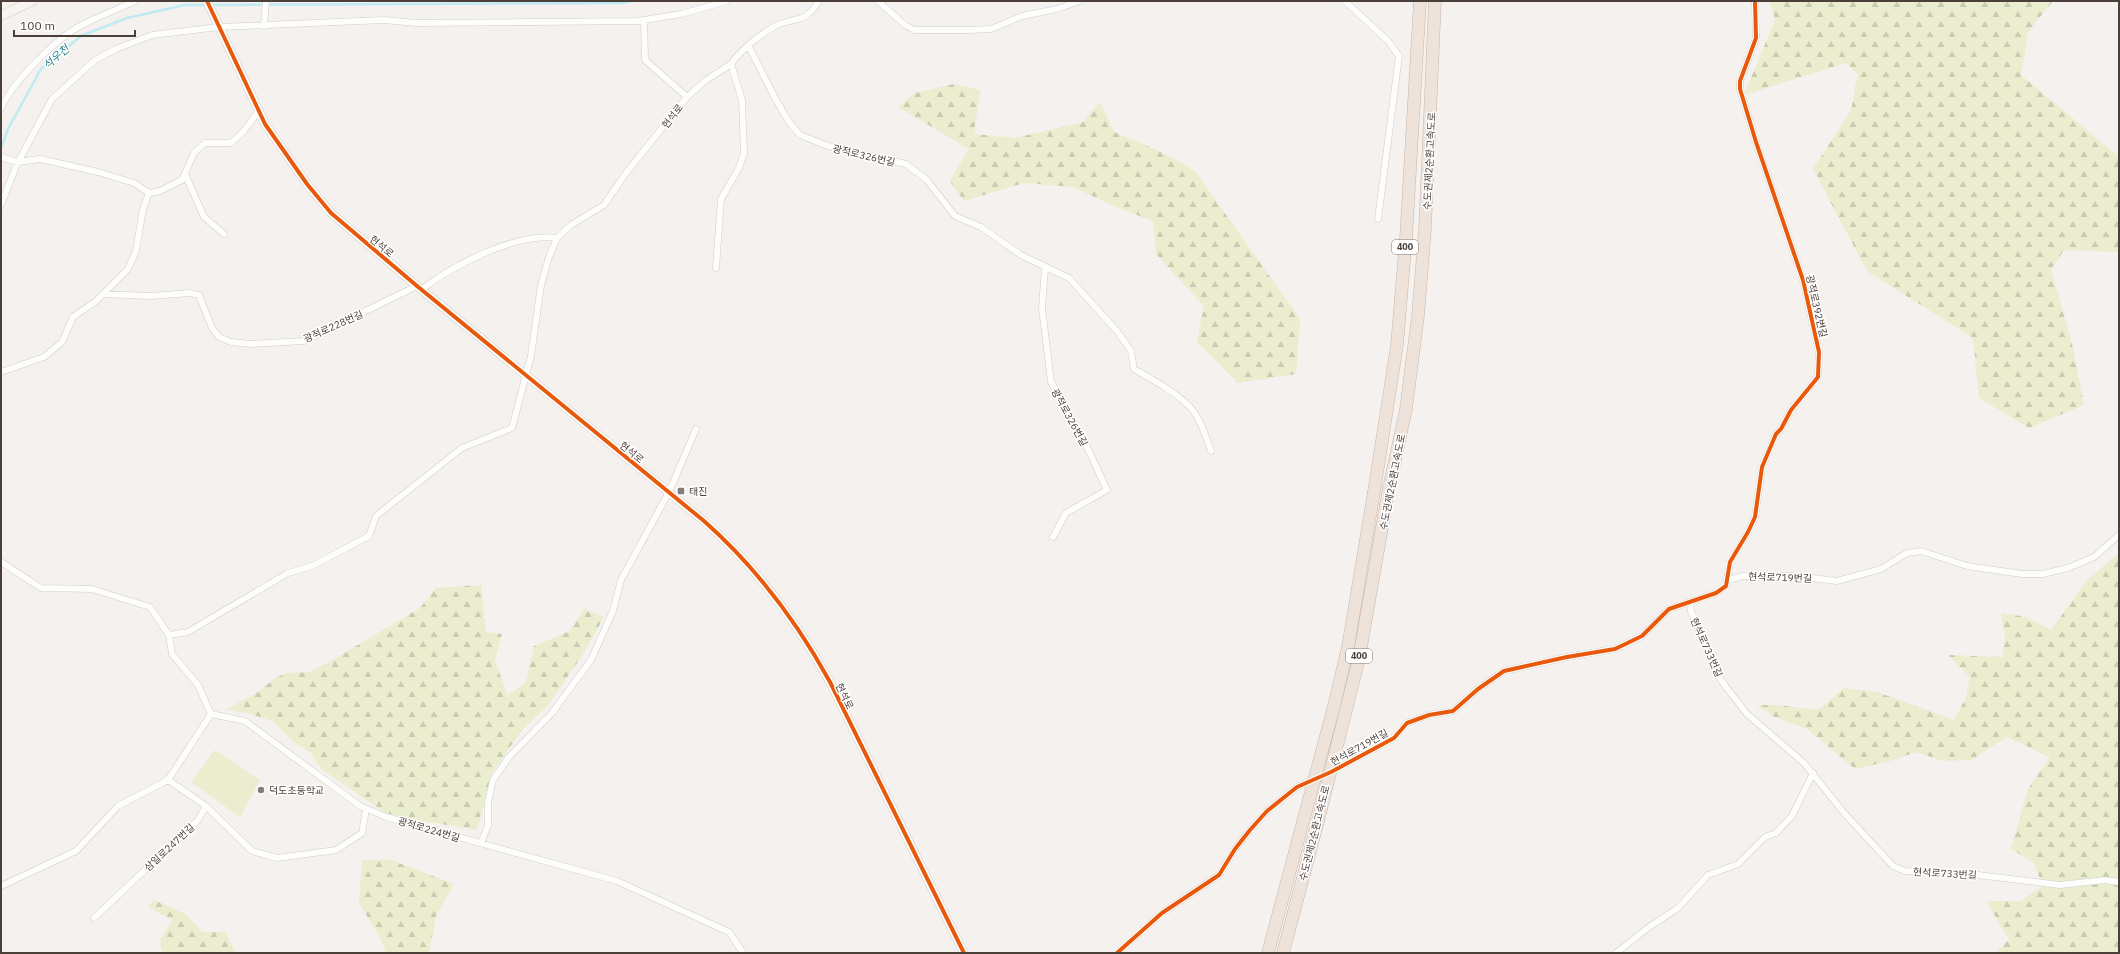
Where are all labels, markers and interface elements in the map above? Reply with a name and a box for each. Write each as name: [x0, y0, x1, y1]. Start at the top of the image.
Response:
scale bar: [14, 12, 135, 38]
text: 100 m: [20, 18, 55, 33]
water label: 석우천: [40, 41, 73, 72]
street label: 현석로: [659, 101, 686, 131]
street label: 수도권제2순환고속도로: [1420, 112, 1439, 210]
street label: 광적로326번길: [831, 142, 897, 169]
street label: 현석로: [367, 233, 396, 260]
road number: 400: [1392, 240, 1418, 254]
street label: 광적로392번길: [1803, 273, 1830, 339]
street label: 광적로228번길: [301, 308, 365, 345]
street label: 광적로326번길: [1048, 386, 1091, 448]
street label: 수도권제2순환고속도로: [1377, 433, 1408, 531]
street label: 현석로: [617, 439, 647, 466]
place label: 태진: [689, 485, 707, 498]
marker: 태진: [676, 486, 686, 496]
street label: 현석로719번길: [1748, 570, 1812, 585]
street label: 현석로733번길: [1688, 615, 1725, 679]
road number: 400: [1346, 649, 1372, 663]
street label: 현석로: [833, 681, 856, 711]
street label: 현석로719번길: [1328, 726, 1390, 769]
place label: 덕도초등학교: [269, 784, 324, 797]
street label: 수도권제2순환고속도로: [1296, 784, 1333, 882]
marker: 덕도초등학교: [256, 785, 266, 795]
street label: 광적로224번길: [396, 814, 461, 845]
street label: 삼일로247번길: [142, 821, 197, 874]
street label: 현석로733번길: [1913, 865, 1977, 882]

